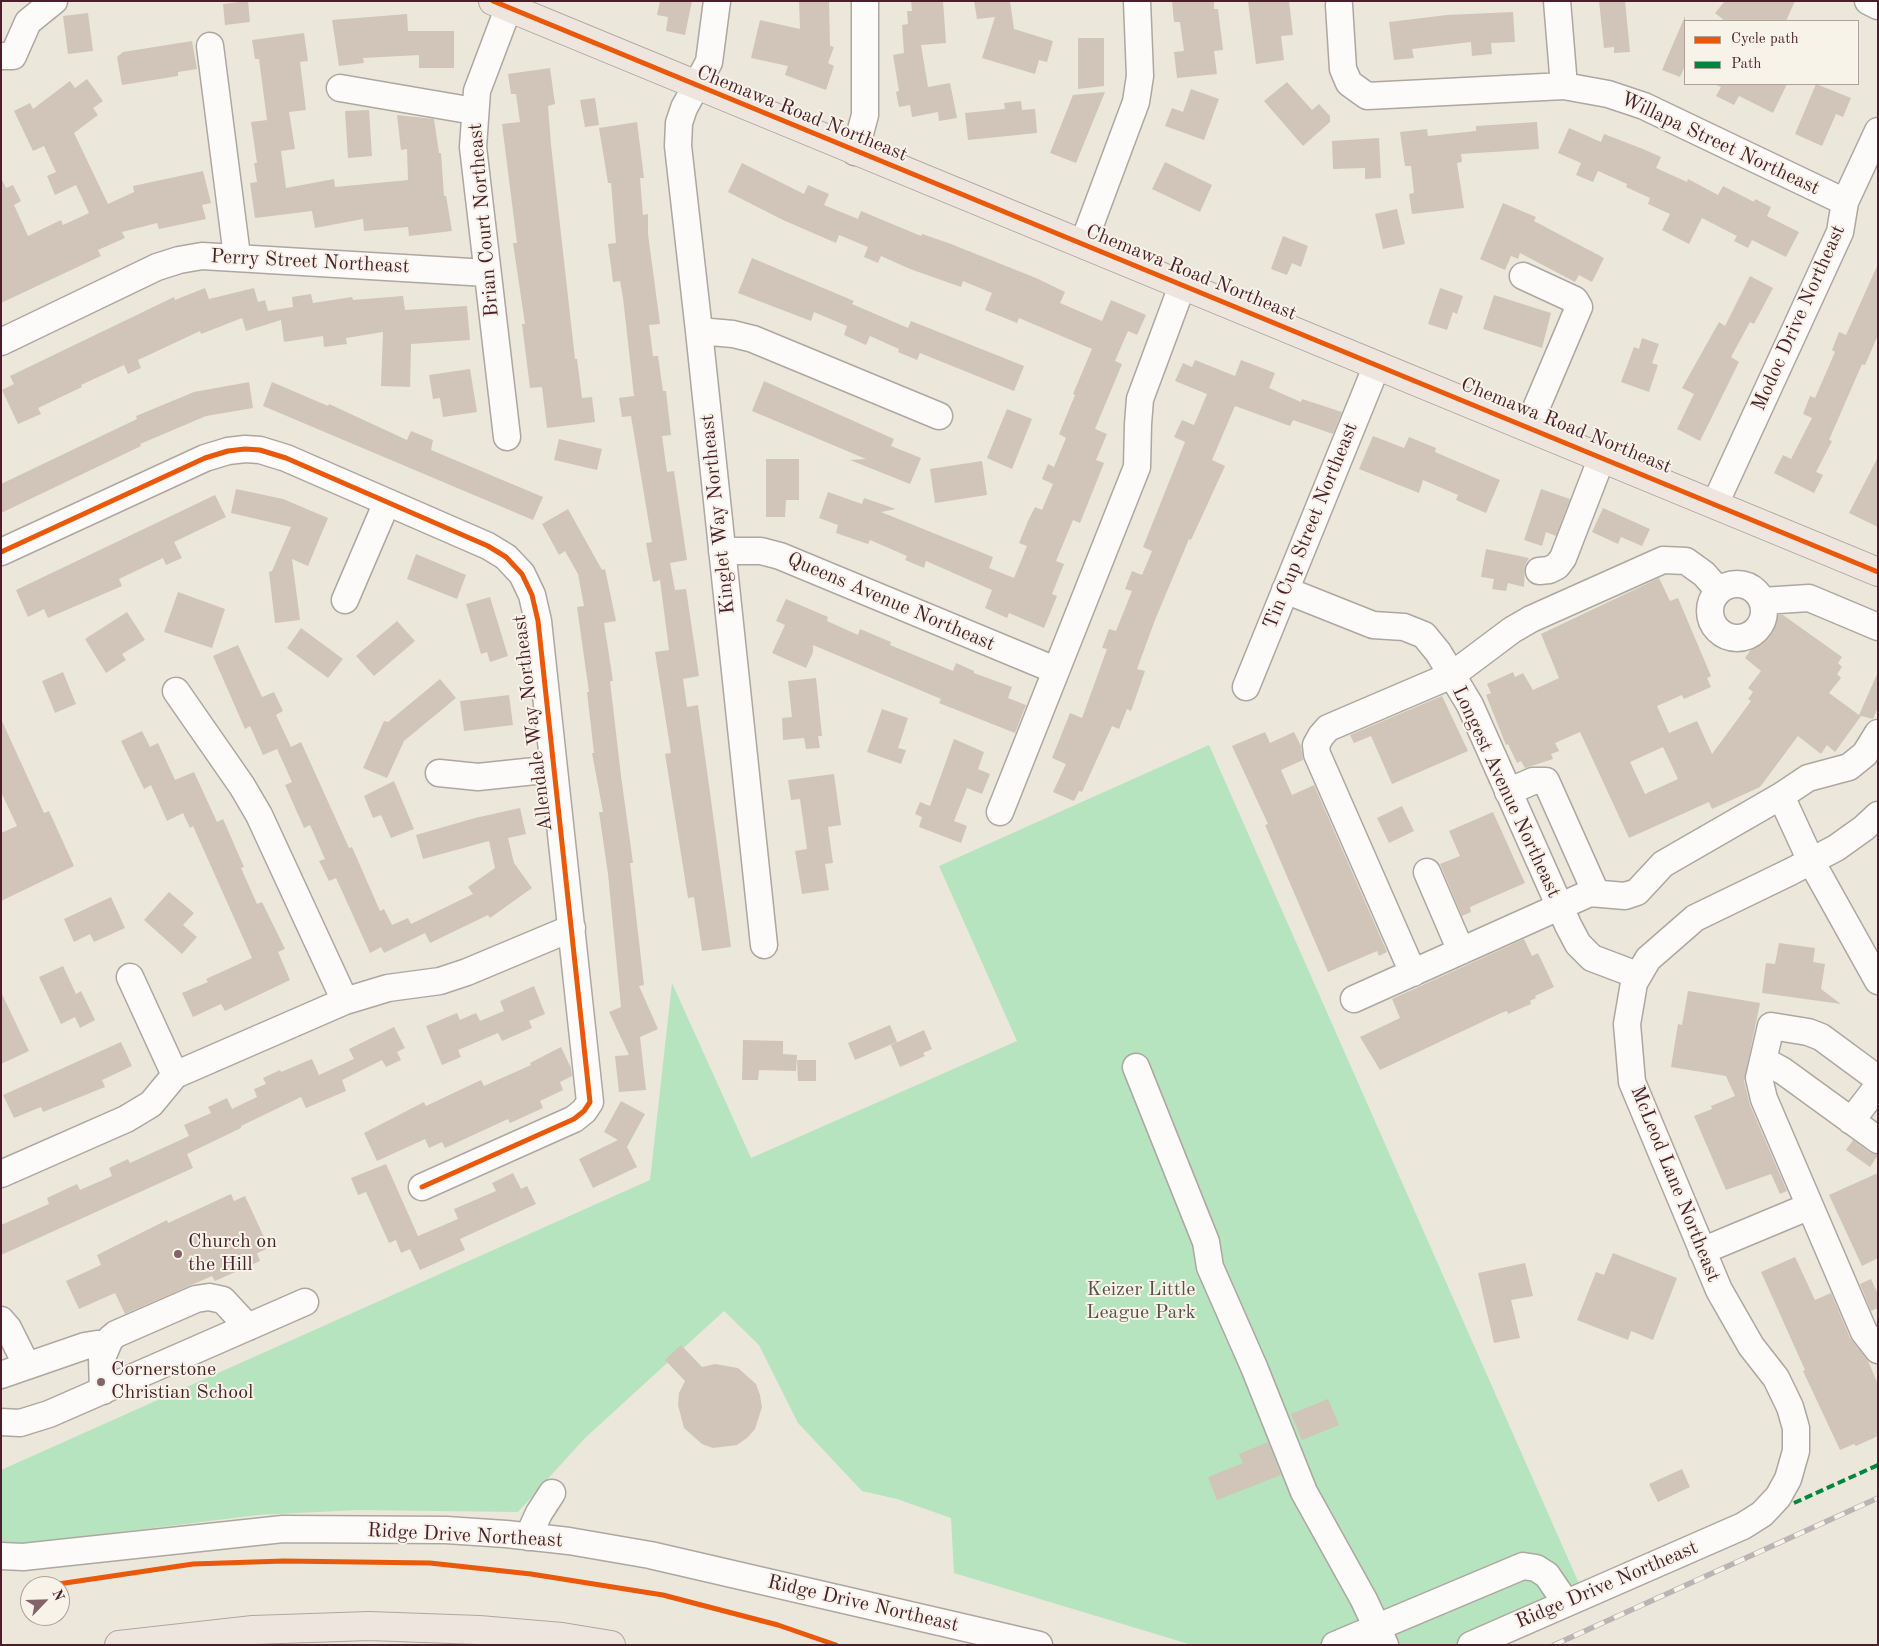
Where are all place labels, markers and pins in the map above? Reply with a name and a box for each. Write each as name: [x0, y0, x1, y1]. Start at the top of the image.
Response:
place label: Church on the Hill: [188, 1230, 277, 1277]
marker: Church on the Hill: [172, 1248, 184, 1260]
place label: Cornerstone Christian School: [111, 1358, 253, 1405]
marker: Cornerstone Christian School: [95, 1376, 107, 1388]

